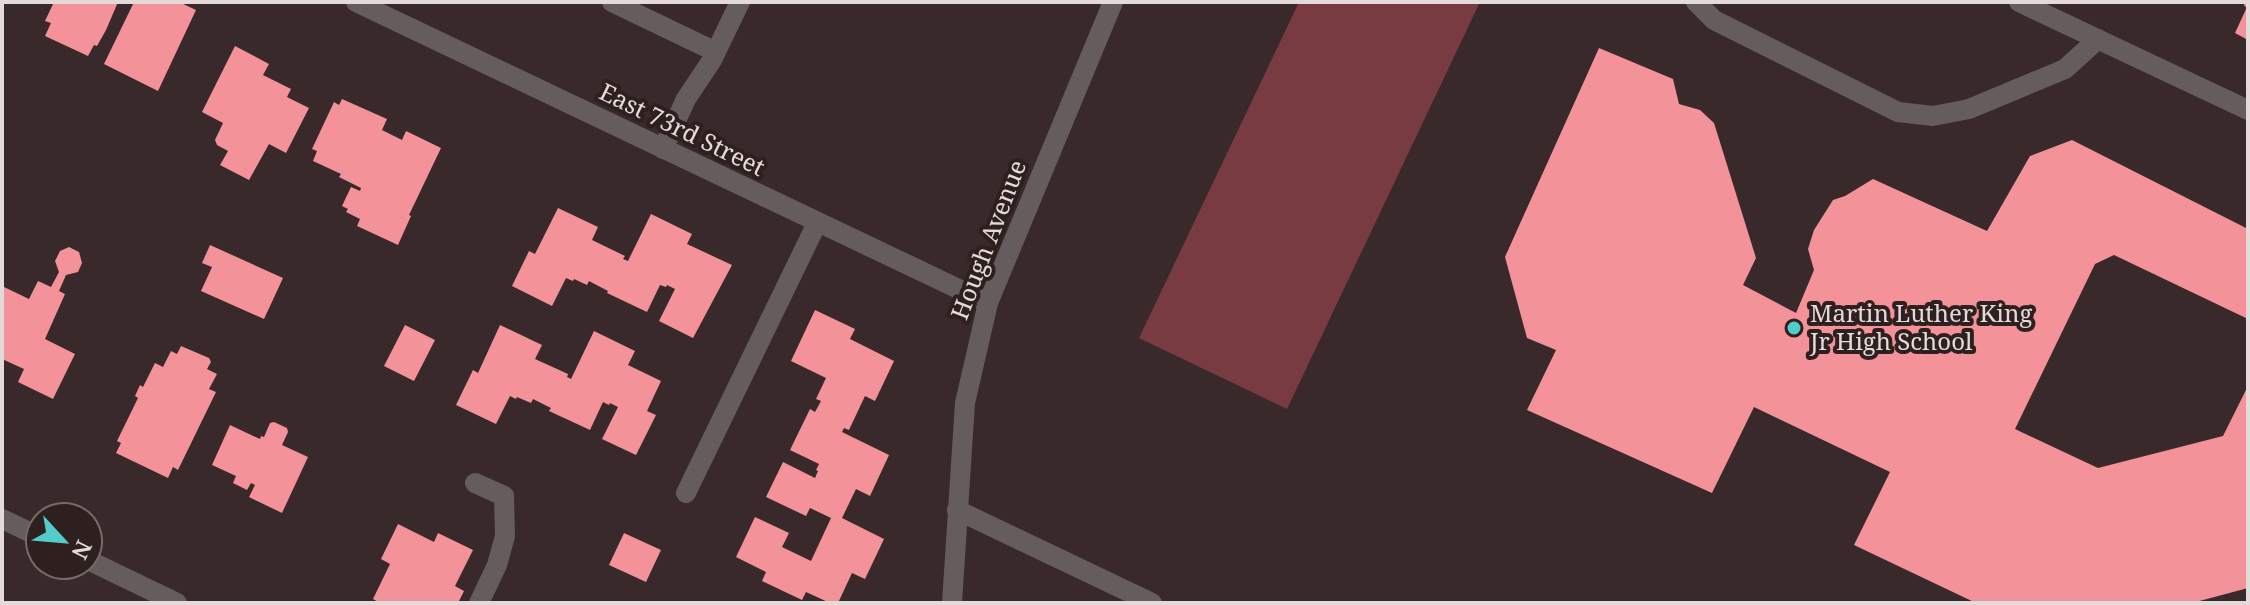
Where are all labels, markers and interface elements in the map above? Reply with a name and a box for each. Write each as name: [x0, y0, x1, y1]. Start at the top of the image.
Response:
street label: East 73rd Street: [595, 74, 771, 183]
street label: Hough Avenue: [942, 155, 1033, 324]
place label: Martin Luther King Jr High School: [1809, 296, 2032, 357]
marker: Martin Luther King Jr High School: [1785, 319, 1803, 337]
north arrow: [24, 501, 104, 581]
text: N: [66, 536, 100, 565]

